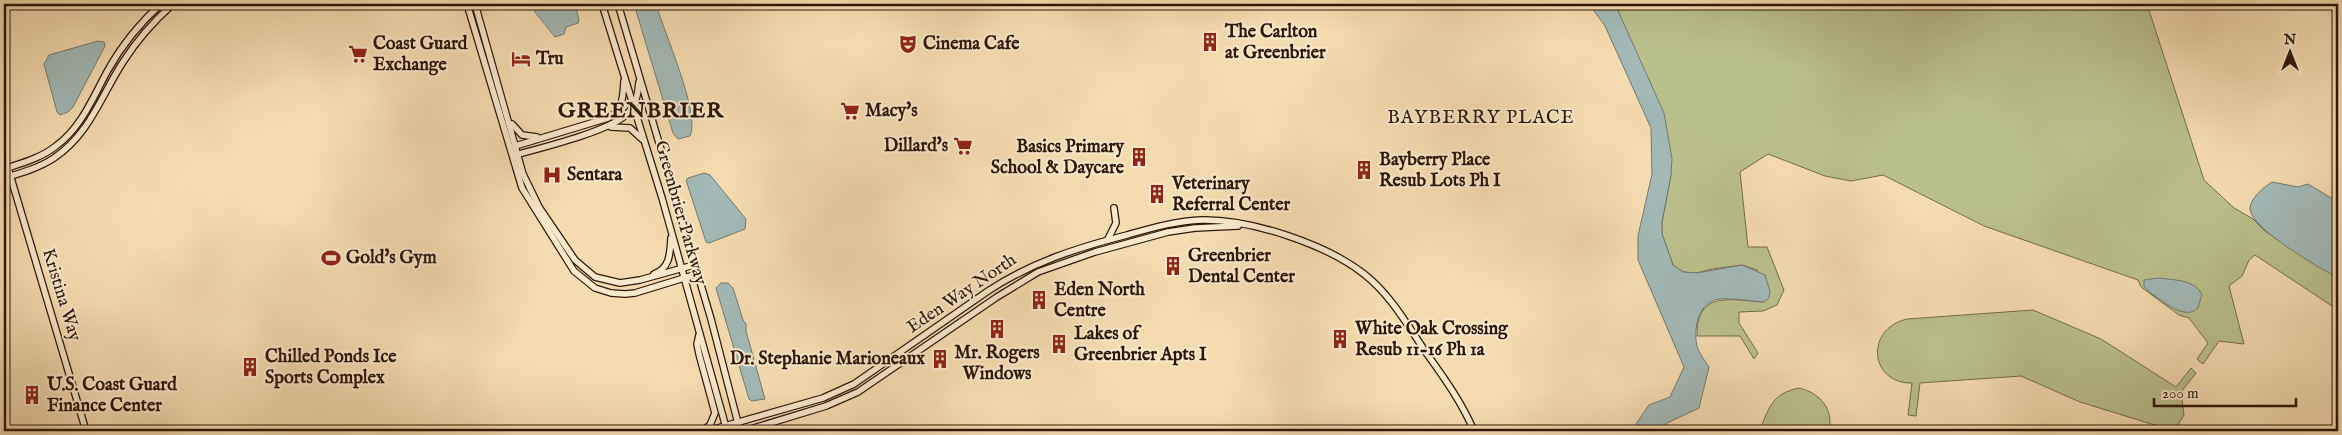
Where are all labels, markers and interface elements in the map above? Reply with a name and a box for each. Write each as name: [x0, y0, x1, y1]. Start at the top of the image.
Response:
place label: The Carlton at Greenbrier: [1224, 21, 1326, 65]
north arrow: [2264, 28, 2314, 78]
building icon: The Carlton at Greenbrier: [1199, 31, 1221, 53]
text: N: [2283, 31, 2296, 49]
place label: Coast Guard Exchange: [373, 33, 468, 77]
theatre icon: Cinema Cafe: [897, 33, 919, 55]
place label: Cinema Cafe: [923, 33, 1020, 56]
supermarket icon: Coast Guard Exchange: [347, 43, 369, 65]
hotel icon: Tru: [510, 48, 532, 70]
place label: Tru: [535, 48, 564, 71]
district label: GREENBRIER: [558, 97, 724, 125]
supermarket icon: Macy's: [839, 100, 861, 122]
place label: Macy's: [865, 100, 918, 123]
district label: BAYBERRY PLACE: [1387, 106, 1575, 130]
place label: Dillard's: [884, 135, 949, 158]
supermarket icon: Dillard's: [952, 135, 974, 157]
place label: Basics Primary School & Daycare: [991, 136, 1125, 180]
street label: Greenbrier Parkway: [648, 138, 712, 288]
building icon: Basics Primary School & Daycare: [1128, 146, 1150, 168]
place label: Bayberry Place Resub Lots Ph I: [1379, 149, 1501, 193]
building icon: Bayberry Place Resub Lots Ph I: [1353, 159, 1375, 181]
hospital icon: Sentara: [541, 164, 563, 186]
place label: Sentara: [567, 164, 624, 187]
place label: Veterinary Referral Center: [1171, 173, 1291, 217]
building icon: Veterinary Referral Center: [1146, 183, 1168, 205]
place label: Greenbrier Dental Center: [1188, 245, 1295, 289]
street label: Kristina Way: [36, 246, 86, 344]
sports icon: Gold's Gym: [320, 247, 342, 269]
place label: Gold's Gym: [346, 247, 437, 270]
street label: Eden Way North: [903, 249, 1022, 339]
building icon: Greenbrier Dental Center: [1162, 255, 1184, 277]
place label: Eden North Centre: [1054, 279, 1145, 323]
building icon: Eden North Centre: [1028, 289, 1050, 311]
building icon: Mr. Rogers Windows: [986, 318, 1008, 340]
place label: White Oak Crossing Resub 11-16 Ph 1a: [1354, 318, 1509, 362]
place label: Lakes of Greenbrier Apts I: [1074, 323, 1207, 367]
building icon: White Oak Crossing Resub 11-16 Ph 1a: [1329, 328, 1351, 350]
building icon: Lakes of Greenbrier Apts I: [1048, 333, 1070, 355]
place label: Mr. Rogers Windows: [954, 342, 1040, 386]
place label: Chilled Ponds Ice Sports Complex: [265, 346, 397, 390]
place label: Dr. Stephanie Marioneaux: [730, 348, 925, 371]
building icon: Dr. Stephanie Marioneaux: [929, 348, 951, 370]
building icon: Chilled Ponds Ice Sports Complex: [239, 356, 261, 378]
place label: U.S. Coast Guard Finance Center: [46, 374, 177, 418]
scale bar: [2154, 375, 2297, 407]
building icon: U.S. Coast Guard Finance Center: [21, 384, 43, 406]
text: 200 m: [2162, 384, 2199, 403]

